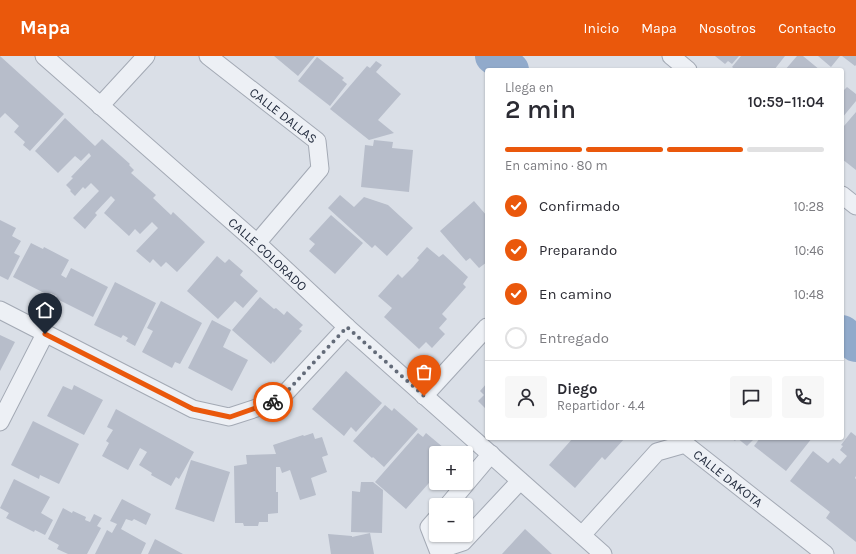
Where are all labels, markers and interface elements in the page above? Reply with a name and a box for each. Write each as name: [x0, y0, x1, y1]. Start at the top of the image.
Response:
text: Mapa: [20, 17, 70, 39]
text: Inicio: [584, 20, 619, 37]
text: Mapa: [641, 20, 677, 37]
text: Nosotros: [699, 20, 756, 37]
text: Contacto: [778, 20, 836, 37]
text: Llega en: [505, 80, 554, 95]
street label: CALLE DALLAS: [247, 84, 320, 146]
text: 10:59–11:04: [748, 93, 824, 111]
text: 2 min: [505, 94, 576, 125]
text: En camino · 80 m: [505, 158, 608, 173]
icon: check: [505, 195, 527, 217]
text: Confirmado: [539, 197, 620, 215]
text: 10:28: [793, 199, 824, 214]
street label: CALLE COLORADO: [225, 215, 310, 294]
icon: check: [505, 239, 527, 261]
text: Preparando: [539, 241, 617, 259]
text: 10:46: [794, 243, 824, 258]
icon: check: [505, 283, 527, 305]
text: En camino: [539, 285, 612, 303]
text: 10:48: [794, 287, 824, 302]
pin: [28, 293, 62, 334]
icon: home: [34, 299, 56, 321]
text: Entregado: [539, 329, 609, 347]
pin: [407, 355, 441, 396]
icon: bag: [413, 361, 435, 383]
button: person: [505, 376, 547, 418]
button: chat: [730, 376, 772, 418]
button: phone: [782, 376, 824, 418]
text: Diego: [557, 380, 597, 398]
courier: [253, 382, 293, 422]
icon: bike: [262, 391, 284, 413]
text: Repartidor · 4.4: [557, 398, 645, 413]
map controls: [429, 446, 473, 542]
button: +: [429, 446, 473, 490]
street label: CALLE DAKOTA: [690, 447, 766, 511]
button: −: [429, 498, 473, 542]

